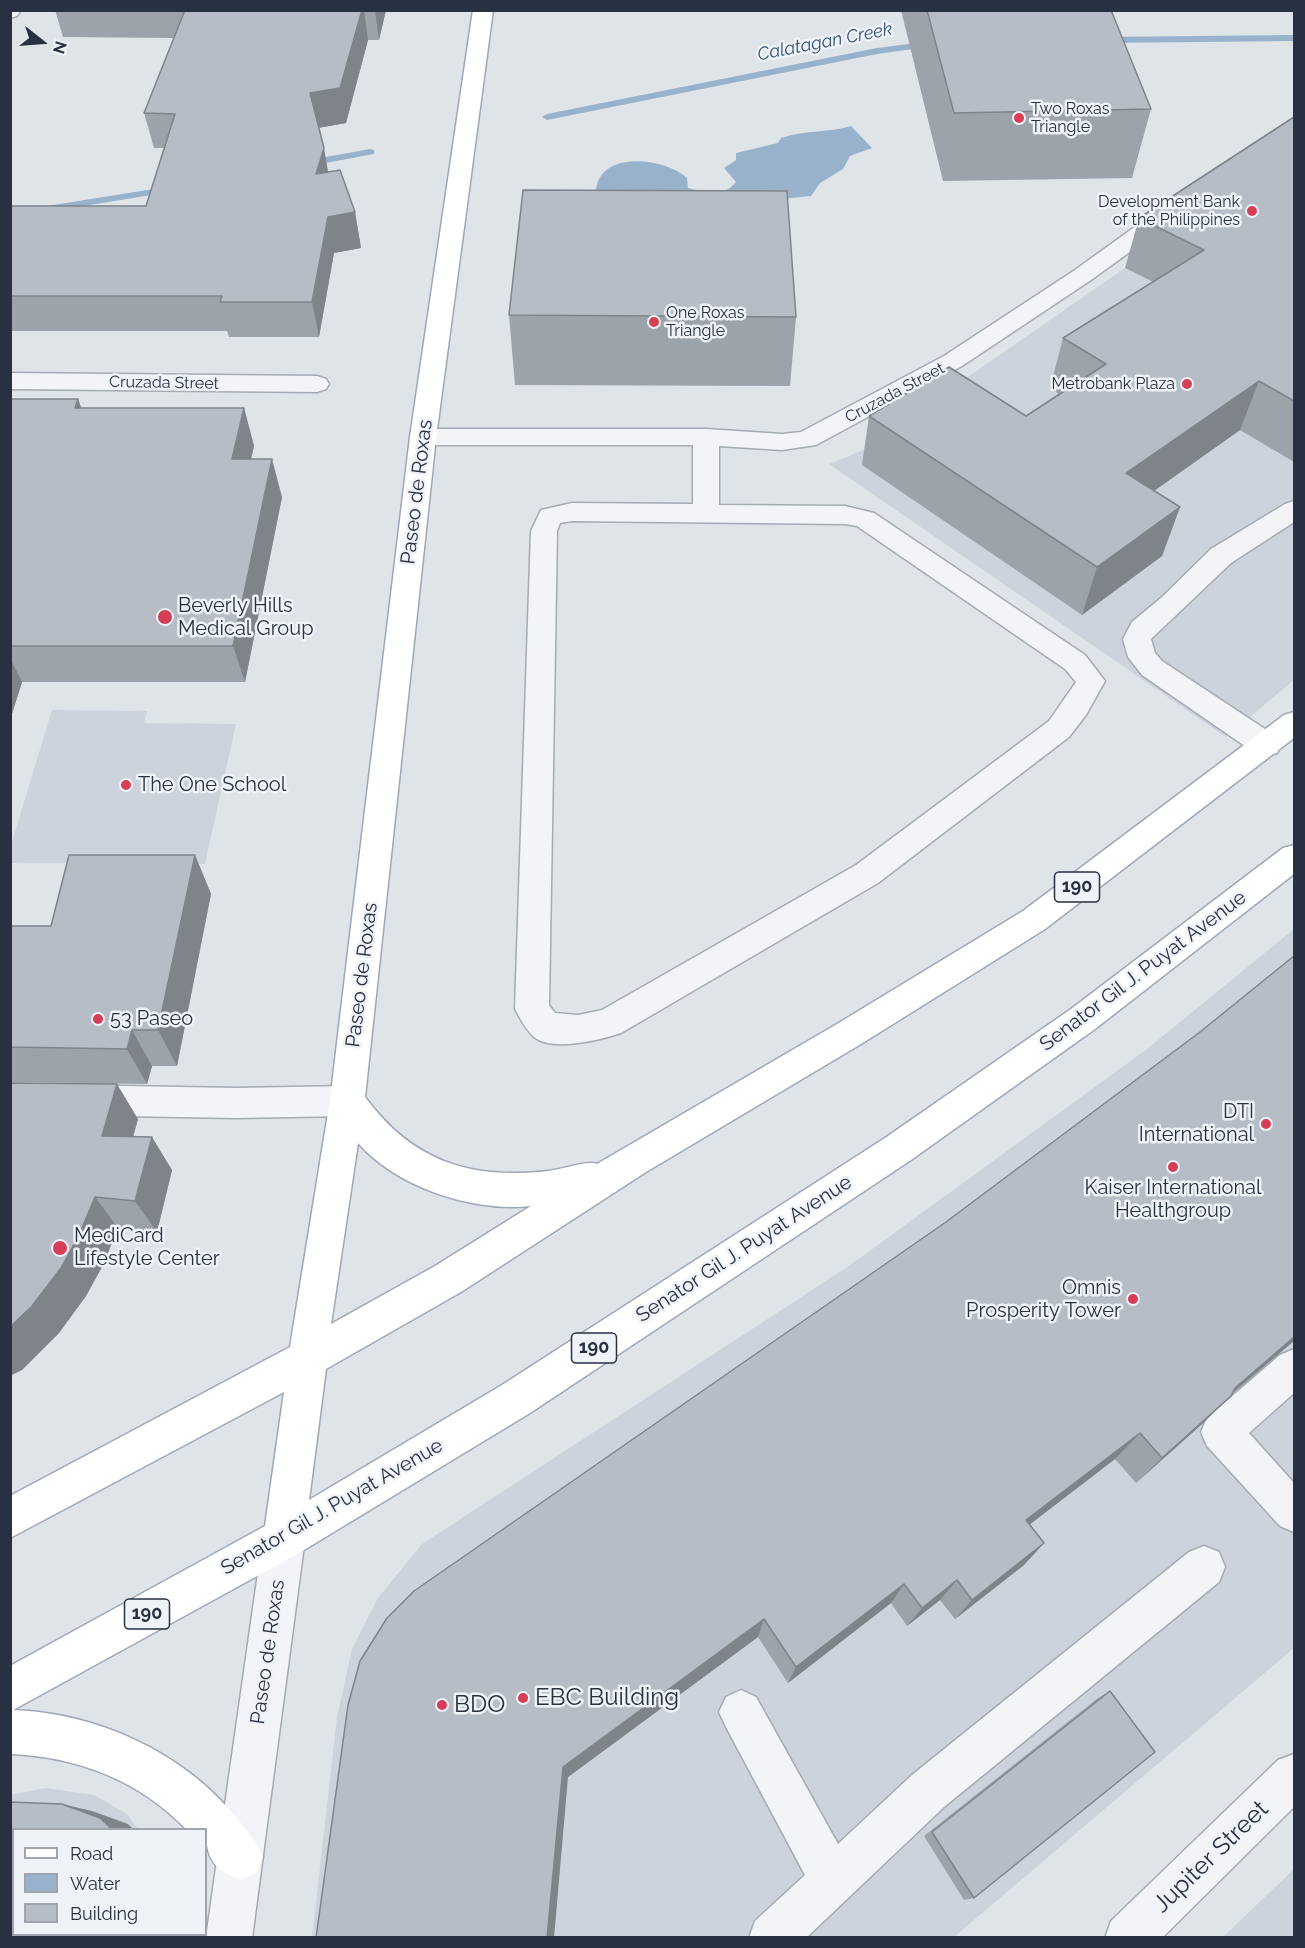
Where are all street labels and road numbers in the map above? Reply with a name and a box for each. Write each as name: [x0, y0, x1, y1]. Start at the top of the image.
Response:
street label: Cruzada Street: [842, 359, 948, 427]
street label: Cruzada Street: [109, 372, 219, 394]
street label: Paseo de Roxas: [396, 418, 438, 566]
road number: 190: [1054, 872, 1100, 902]
street label: Senator Gil J. Puyat Avenue: [1035, 886, 1251, 1056]
street label: Paseo de Roxas: [341, 901, 383, 1049]
street label: Senator Gil J. Puyat Avenue: [632, 1170, 856, 1328]
road number: 190: [572, 1333, 616, 1363]
street label: Senator Gil J. Puyat Avenue: [217, 1434, 447, 1580]
street label: Paseo de Roxas: [246, 1578, 290, 1726]
road number: 190: [124, 1599, 170, 1629]
street label: Jupiter Street: [1148, 1795, 1274, 1919]

